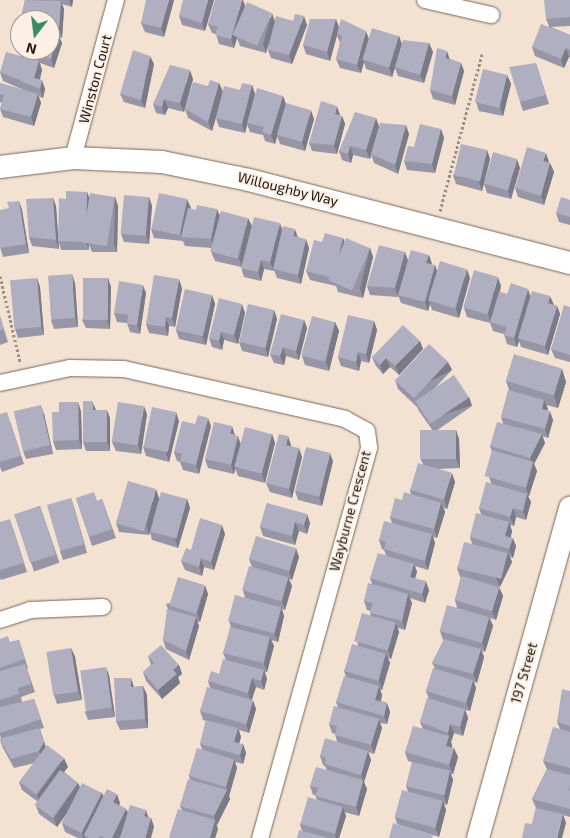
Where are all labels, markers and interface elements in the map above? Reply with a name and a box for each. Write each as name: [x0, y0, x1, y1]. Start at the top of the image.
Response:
north arrow: [10, 10, 60, 60]
street label: Winston Court: [75, 33, 115, 125]
text: N: [24, 39, 38, 59]
street label: Willoughby Way: [236, 168, 340, 210]
street label: Wayburne Crescent: [326, 449, 374, 573]
street label: 197 Street: [507, 641, 541, 705]

